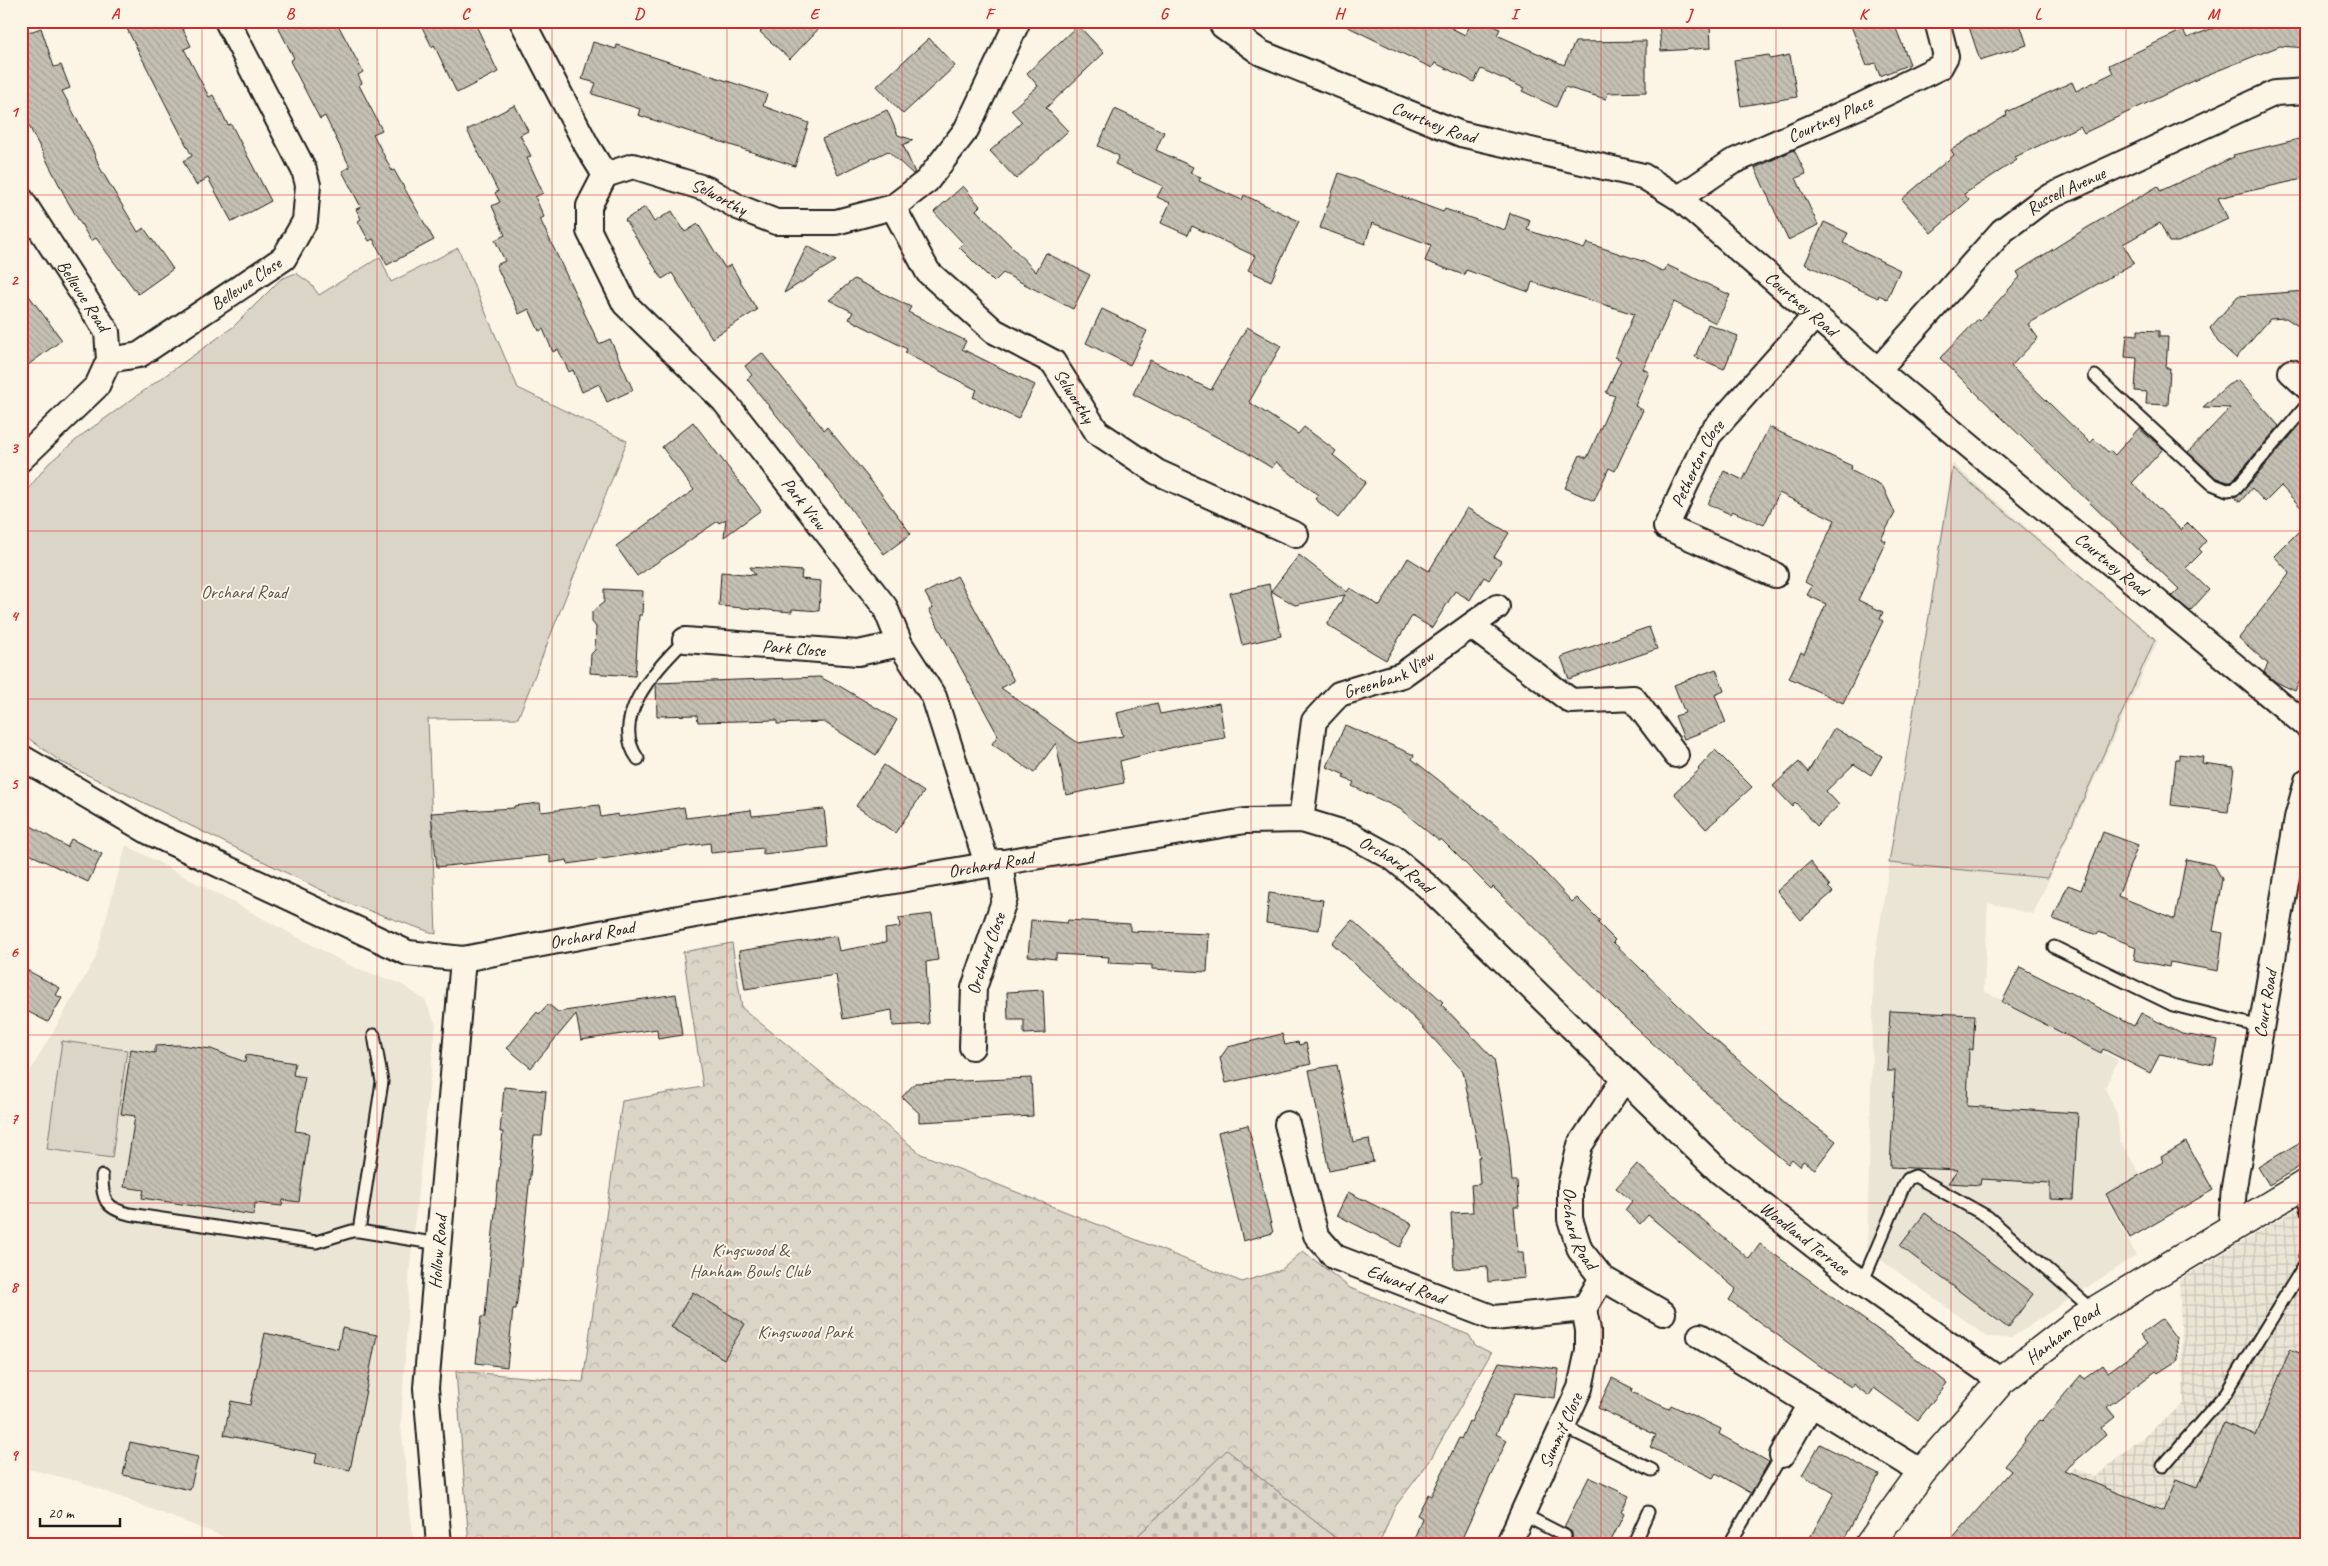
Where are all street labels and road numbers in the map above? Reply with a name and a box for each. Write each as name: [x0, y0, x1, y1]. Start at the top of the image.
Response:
street label: Courtney Place: [1784, 90, 1877, 147]
street label: Courtney Road: [1389, 96, 1481, 149]
street label: Russell Avenue: [2022, 161, 2110, 220]
street label: Selworthy: [689, 174, 751, 221]
street label: Bellevue Close: [206, 251, 286, 315]
street label: Bellevue Road: [52, 256, 116, 338]
street label: Courtney Road: [1761, 267, 1844, 343]
street label: Selworthy: [1049, 365, 1101, 429]
street label: Petherton Close: [1666, 414, 1729, 510]
street label: Park View: [777, 473, 832, 535]
street label: Courtney Road: [2071, 527, 2155, 603]
street label: Park Close: [761, 635, 827, 662]
street label: Greenbank View: [1341, 644, 1439, 703]
street label: Orchard Road: [1355, 831, 1441, 900]
street label: Orchard Road: [947, 846, 1038, 882]
street label: Orchard Close: [963, 909, 1010, 995]
street label: Orchard Road: [548, 915, 639, 953]
street label: Court Road: [2249, 965, 2282, 1039]
street label: Orchard Road: [1559, 1187, 1604, 1276]
street label: Woodland Terrace: [1756, 1197, 1855, 1281]
street label: Hollow Road: [424, 1212, 452, 1290]
street label: Edward Road: [1364, 1259, 1451, 1310]
street label: Hanham Road: [2021, 1298, 2106, 1369]
street label: Summit Close: [1534, 1389, 1588, 1471]

